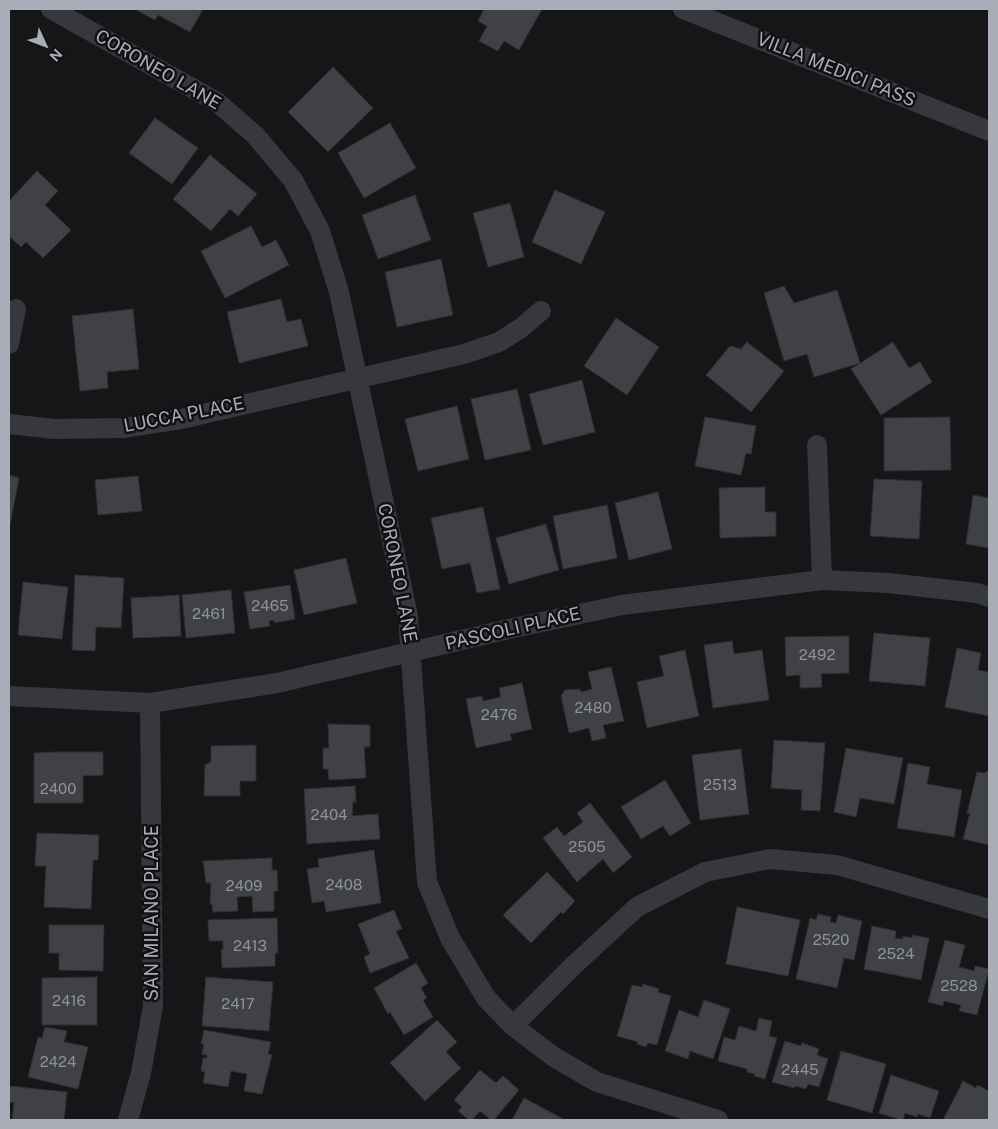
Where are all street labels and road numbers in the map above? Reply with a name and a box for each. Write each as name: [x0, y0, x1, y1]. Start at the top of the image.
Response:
street label: CORONEO LANE: [91, 25, 225, 115]
street label: VILLA MEDICI PASS: [754, 28, 918, 112]
street label: LUCCA PLACE: [122, 393, 246, 437]
street label: CORONEO LANE: [373, 502, 421, 644]
street label: PASCOLI PLACE: [443, 603, 583, 655]
street label: SAN MILANO PLACE: [141, 825, 163, 1001]

